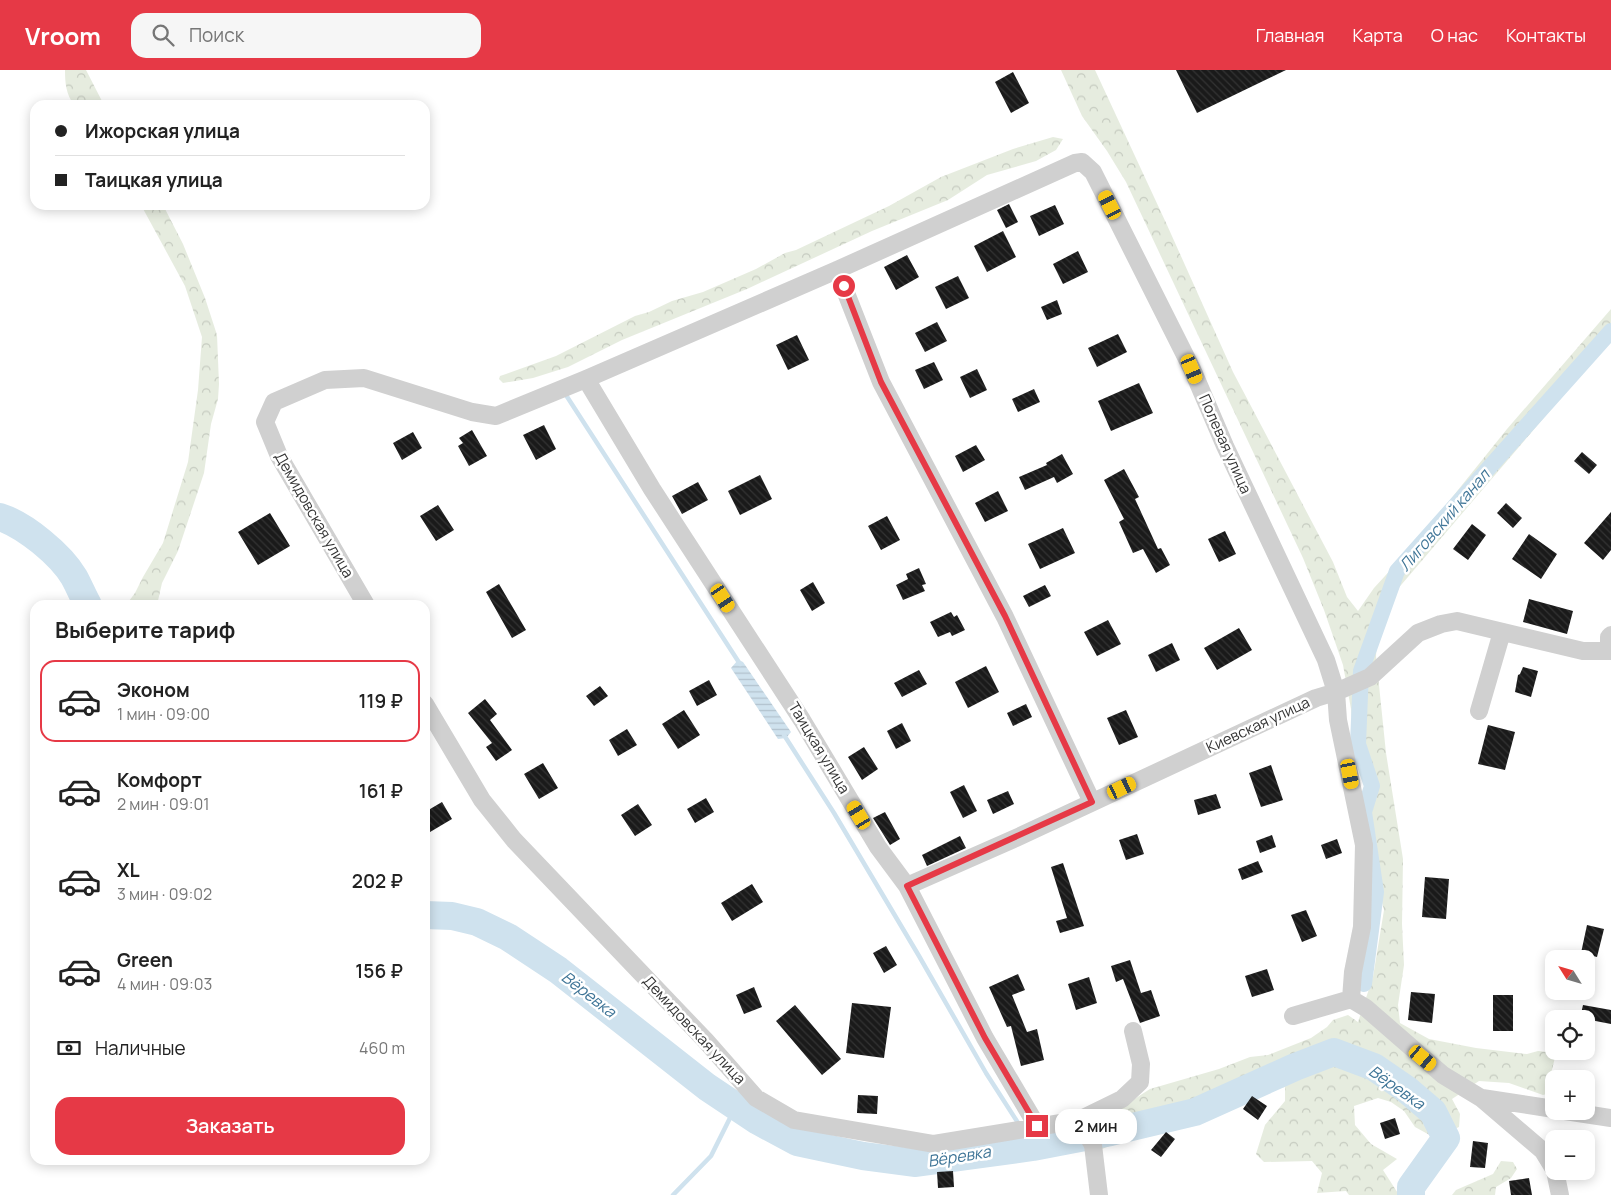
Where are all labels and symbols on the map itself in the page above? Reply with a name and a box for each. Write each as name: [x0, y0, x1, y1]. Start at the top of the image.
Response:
car: [1096, 188, 1123, 222]
route start: [833, 275, 855, 297]
car: [1179, 352, 1204, 386]
street label: Полевая улица: [1194, 391, 1257, 497]
street label: Демидовская улица: [270, 448, 359, 582]
water label: Лиговский канал: [1394, 463, 1496, 576]
car: [708, 581, 737, 615]
street label: Киевская улица: [1203, 691, 1313, 758]
street label: Таицкая улица: [784, 698, 855, 797]
car: [1339, 758, 1360, 790]
car: [1105, 775, 1138, 801]
car: [844, 798, 873, 832]
north arrow: [1545, 950, 1595, 1000]
water label: Вёревка: [557, 966, 622, 1023]
street label: Демидовская улица: [638, 971, 751, 1089]
car: [1406, 1043, 1439, 1073]
water label: Вёревка: [1365, 1060, 1430, 1115]
callout: 2 мин: [1054, 1108, 1137, 1144]
route end: [1026, 1115, 1048, 1137]
water label: Вёревка: [926, 1140, 993, 1172]

